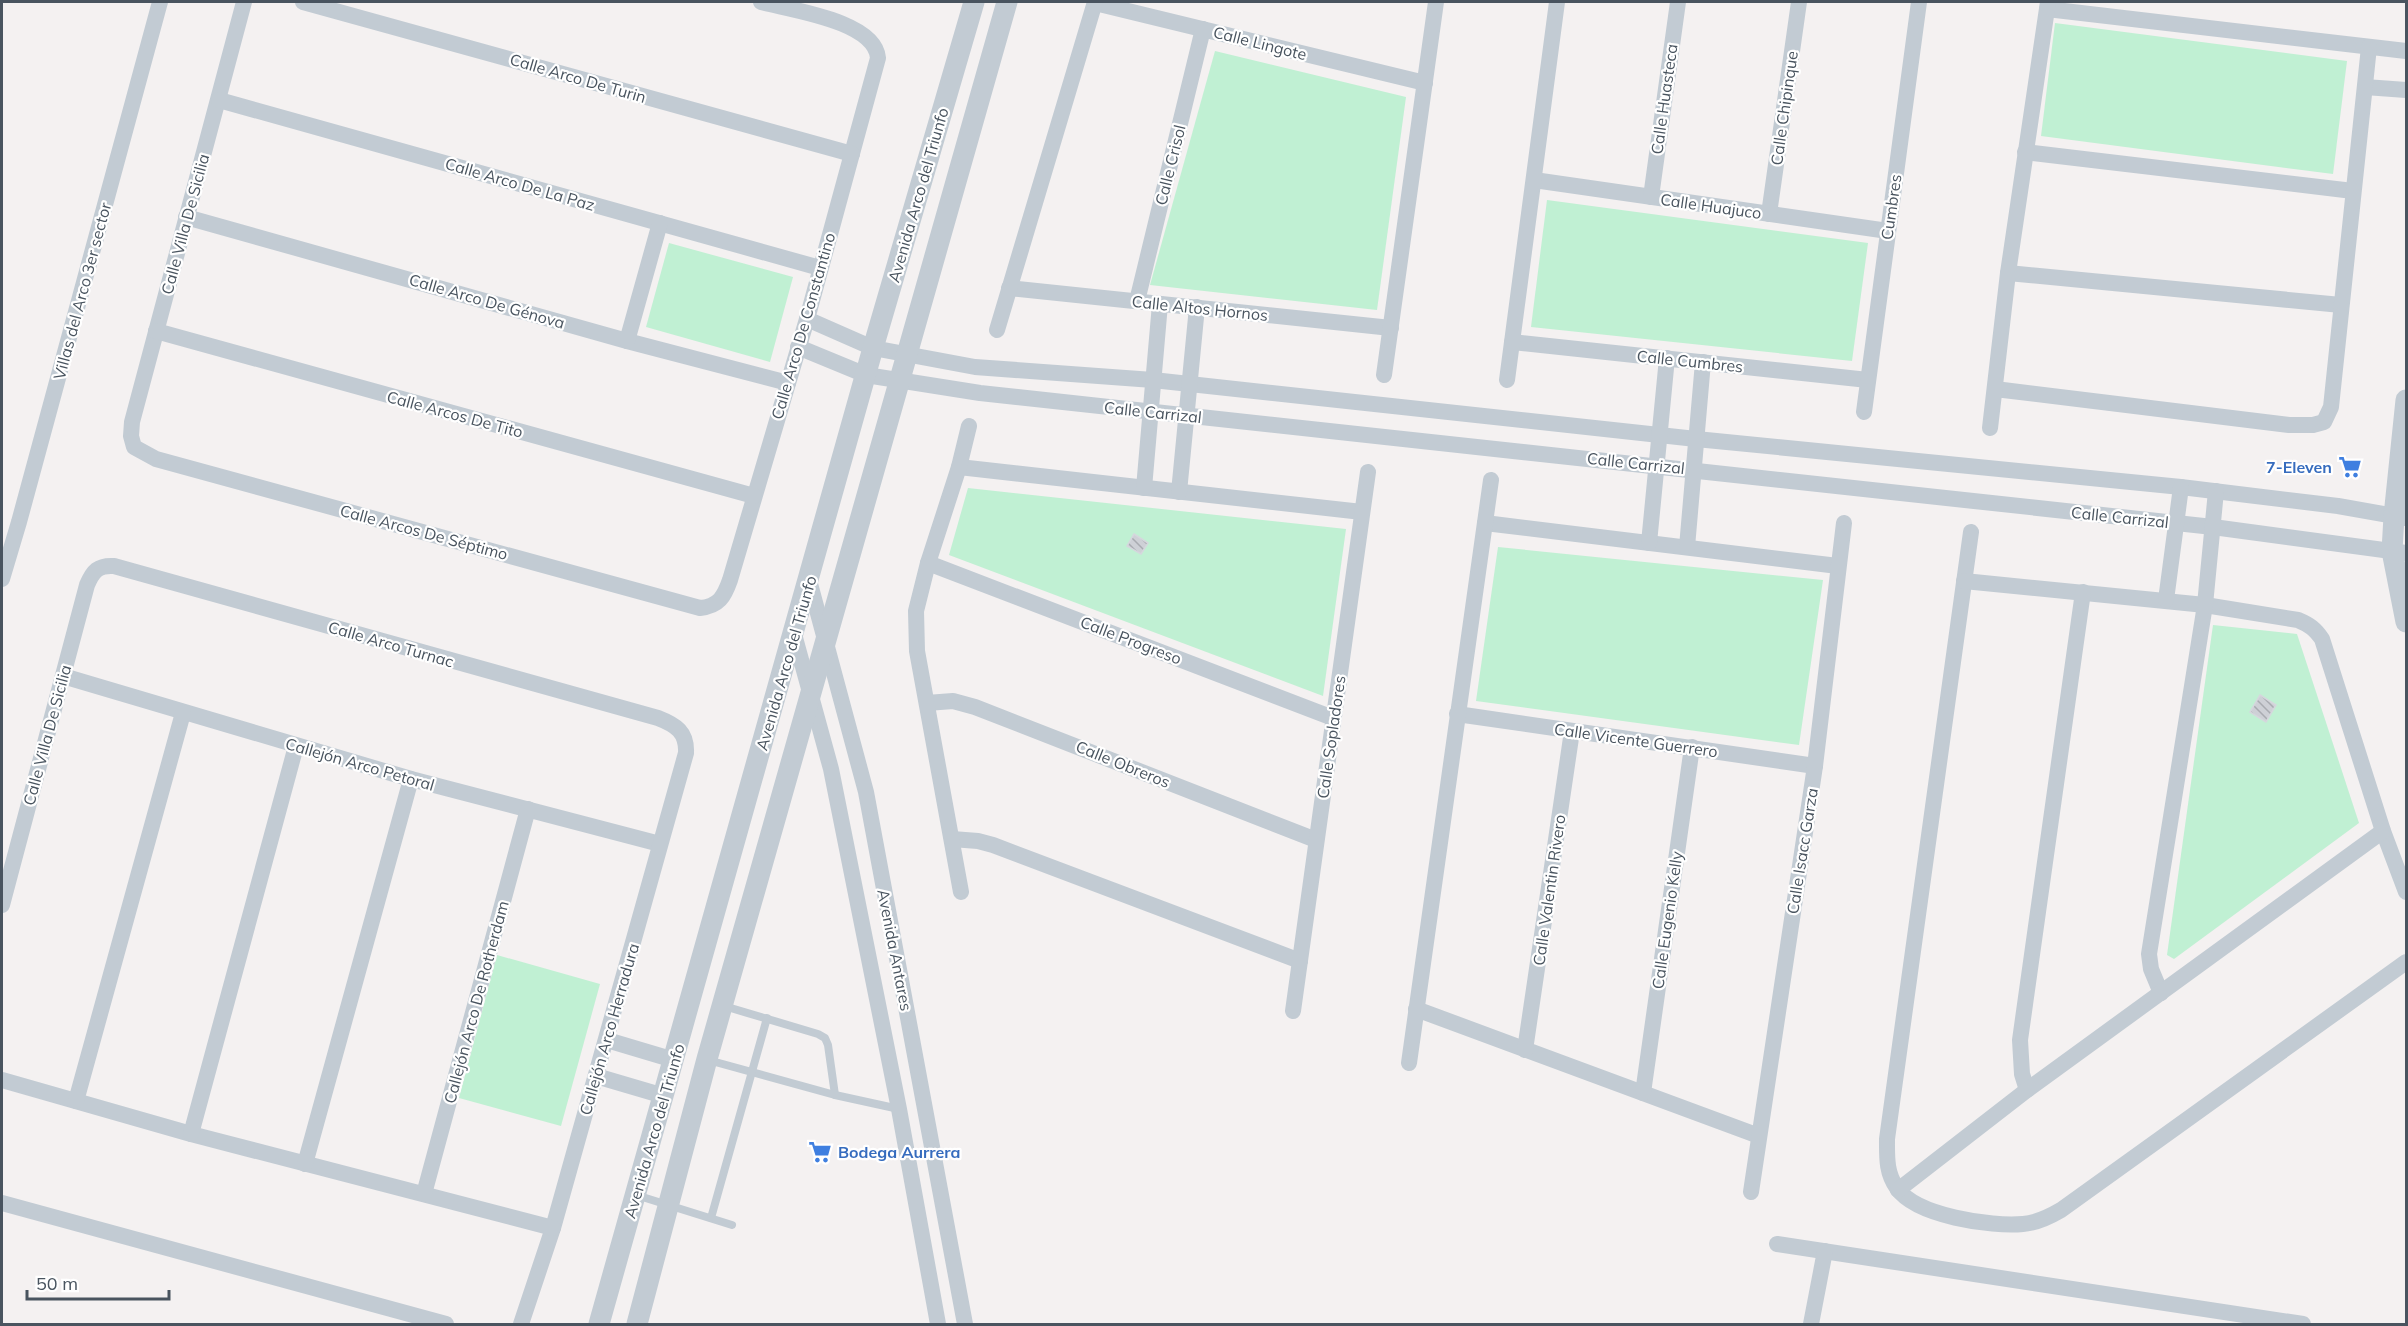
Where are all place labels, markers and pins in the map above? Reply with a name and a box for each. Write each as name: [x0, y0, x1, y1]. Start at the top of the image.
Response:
supermarket icon: 7-Eleven: [2337, 454, 2363, 480]
place label: 7-Eleven: [2266, 457, 2332, 477]
supermarket icon: Bodega Aurrera: [807, 1139, 833, 1165]
place label: Bodega Aurrera: [838, 1142, 960, 1162]

